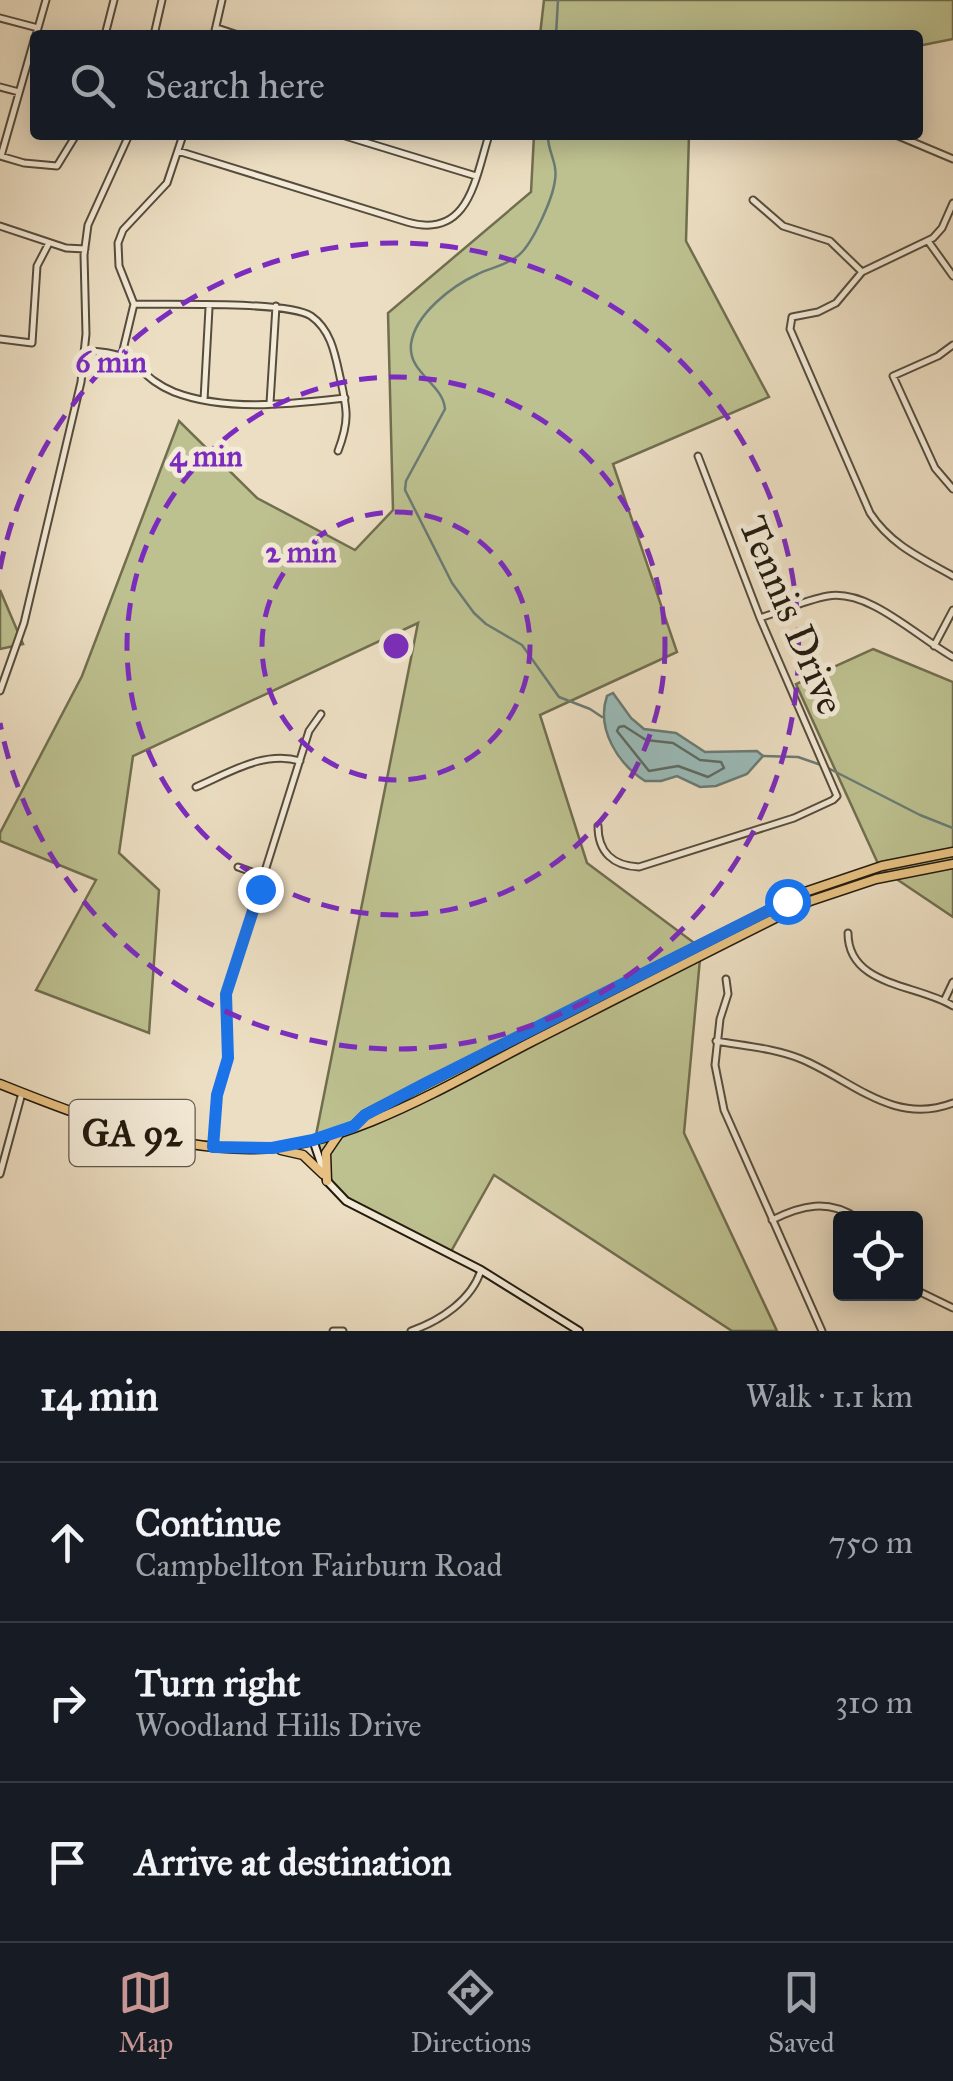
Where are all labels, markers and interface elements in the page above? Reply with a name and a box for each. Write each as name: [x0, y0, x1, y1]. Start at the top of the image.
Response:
search box: [30, 30, 923, 140]
icon: search: [65, 58, 120, 113]
text: Search here: [145, 62, 325, 108]
text: 6 min: [75, 344, 148, 380]
text: 4 min: [170, 438, 243, 474]
street label: Tennis Drive: [728, 508, 856, 722]
text: 2 min: [266, 534, 337, 570]
centre of rings: [378, 628, 414, 664]
route end: [238, 867, 284, 913]
route start: [765, 879, 811, 925]
road number: GA 92: [70, 1100, 194, 1166]
map controls: [833, 1211, 923, 1301]
button: locate: [833, 1211, 923, 1301]
text: 14 min: [40, 1370, 159, 1422]
text: Walk · 1.1 km: [746, 1377, 913, 1416]
text: Continue: [135, 1500, 281, 1546]
icon: ahead: [40, 1515, 95, 1570]
text: 750 m: [829, 1523, 913, 1562]
text: Campbellton Fairburn Road: [135, 1546, 503, 1585]
text: Turn right: [135, 1660, 301, 1706]
icon: right: [40, 1675, 95, 1730]
text: 310 m: [835, 1683, 913, 1722]
text: Woodland Hills Drive: [135, 1706, 422, 1745]
icon: arrive: [40, 1835, 95, 1890]
text: Arrive at destination: [135, 1839, 452, 1885]
tab: Map: [118, 1965, 173, 2060]
tab: Directions: [410, 1965, 531, 2060]
tab: Saved: [768, 1965, 835, 2060]

